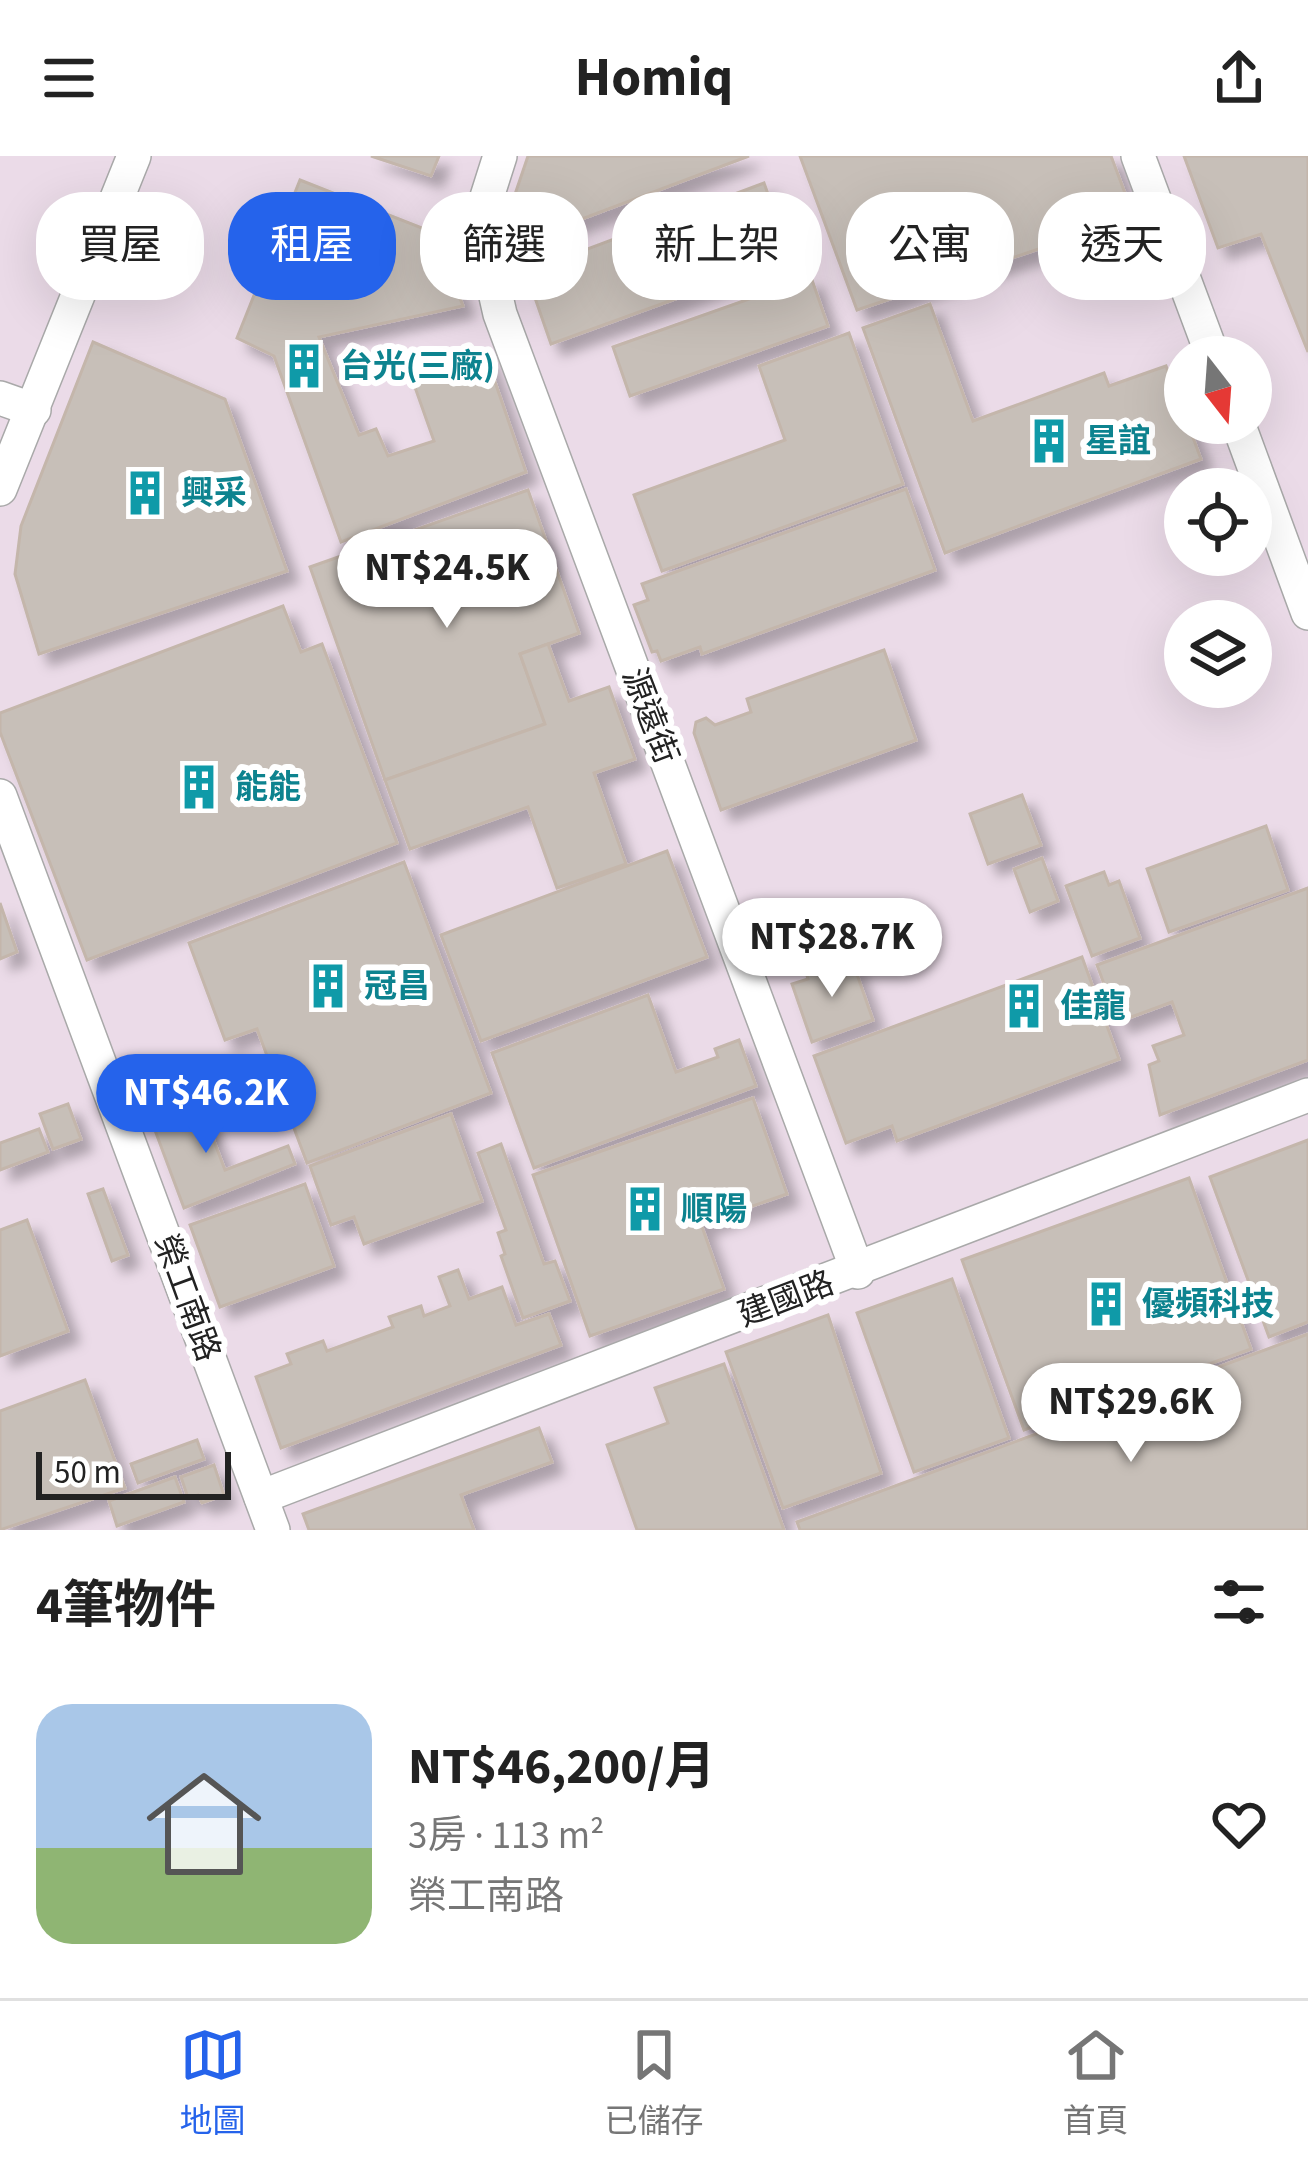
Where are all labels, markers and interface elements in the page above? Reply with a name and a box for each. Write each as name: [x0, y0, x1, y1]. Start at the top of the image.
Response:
text: Homiq: [575, 40, 733, 117]
icon: menu: [36, 45, 102, 111]
icon: share: [1206, 45, 1272, 111]
chip: 買屋: [36, 192, 204, 300]
chip: 租屋: [228, 192, 396, 300]
chip: 篩選: [420, 192, 588, 300]
chip: 新上架: [612, 192, 822, 300]
chip: 公寓: [846, 192, 1014, 300]
chip: 透天: [1038, 192, 1206, 300]
north arrow: [1164, 336, 1272, 444]
map controls: [1164, 336, 1272, 708]
building icon: 台光(三廠): [279, 341, 329, 391]
place label: 台光(三廠): [340, 343, 495, 390]
building icon: 星誼: [1024, 416, 1074, 466]
place label: 星誼: [1085, 418, 1151, 465]
building icon: 興采: [120, 468, 170, 518]
button: locate: [1164, 468, 1272, 576]
place label: 興采: [181, 470, 247, 517]
pin: NT$24.5K: [323, 529, 571, 631]
text: NT$24.5K: [364, 540, 530, 596]
button: layers: [1164, 600, 1272, 708]
street label: 源遠街: [610, 661, 690, 771]
building icon: 能能: [174, 762, 224, 812]
place label: 能能: [235, 764, 301, 811]
pin: NT$28.7K: [708, 898, 956, 1000]
text: NT$28.7K: [749, 909, 915, 965]
building icon: 冠昌: [303, 961, 353, 1011]
place label: 冠昌: [364, 963, 430, 1010]
building icon: 佳龍: [999, 981, 1049, 1031]
place label: 佳龍: [1060, 983, 1126, 1030]
pin: NT$46.2K: [82, 1054, 330, 1156]
text: NT$46.2K: [123, 1065, 289, 1121]
building icon: 順陽: [620, 1184, 670, 1234]
place label: 順陽: [681, 1186, 747, 1233]
street label: 榮工南路: [142, 1228, 232, 1368]
street label: 建國路: [731, 1259, 841, 1339]
building icon: 優頻科技: [1081, 1279, 1131, 1329]
place label: 優頻科技: [1142, 1281, 1274, 1328]
pin: NT$29.6K: [1007, 1363, 1255, 1465]
text: NT$29.6K: [1048, 1374, 1214, 1430]
scale bar: [36, 1446, 231, 1499]
text: 50 m: [54, 1449, 121, 1496]
icon: filters: [1206, 1569, 1272, 1635]
text: 4筆物件: [36, 1570, 216, 1642]
text: NT$46,200/月: [408, 1731, 715, 1803]
icon: home: [132, 1752, 276, 1896]
icon: heart: [1206, 1791, 1272, 1857]
text: 3房 · 113 m²: [408, 1808, 604, 1864]
text: 榮工南路: [408, 1869, 564, 1925]
tab: 地圖: [180, 2022, 246, 2145]
tab: 已儲存: [605, 2022, 704, 2145]
tab: 首頁: [1063, 2022, 1129, 2145]

